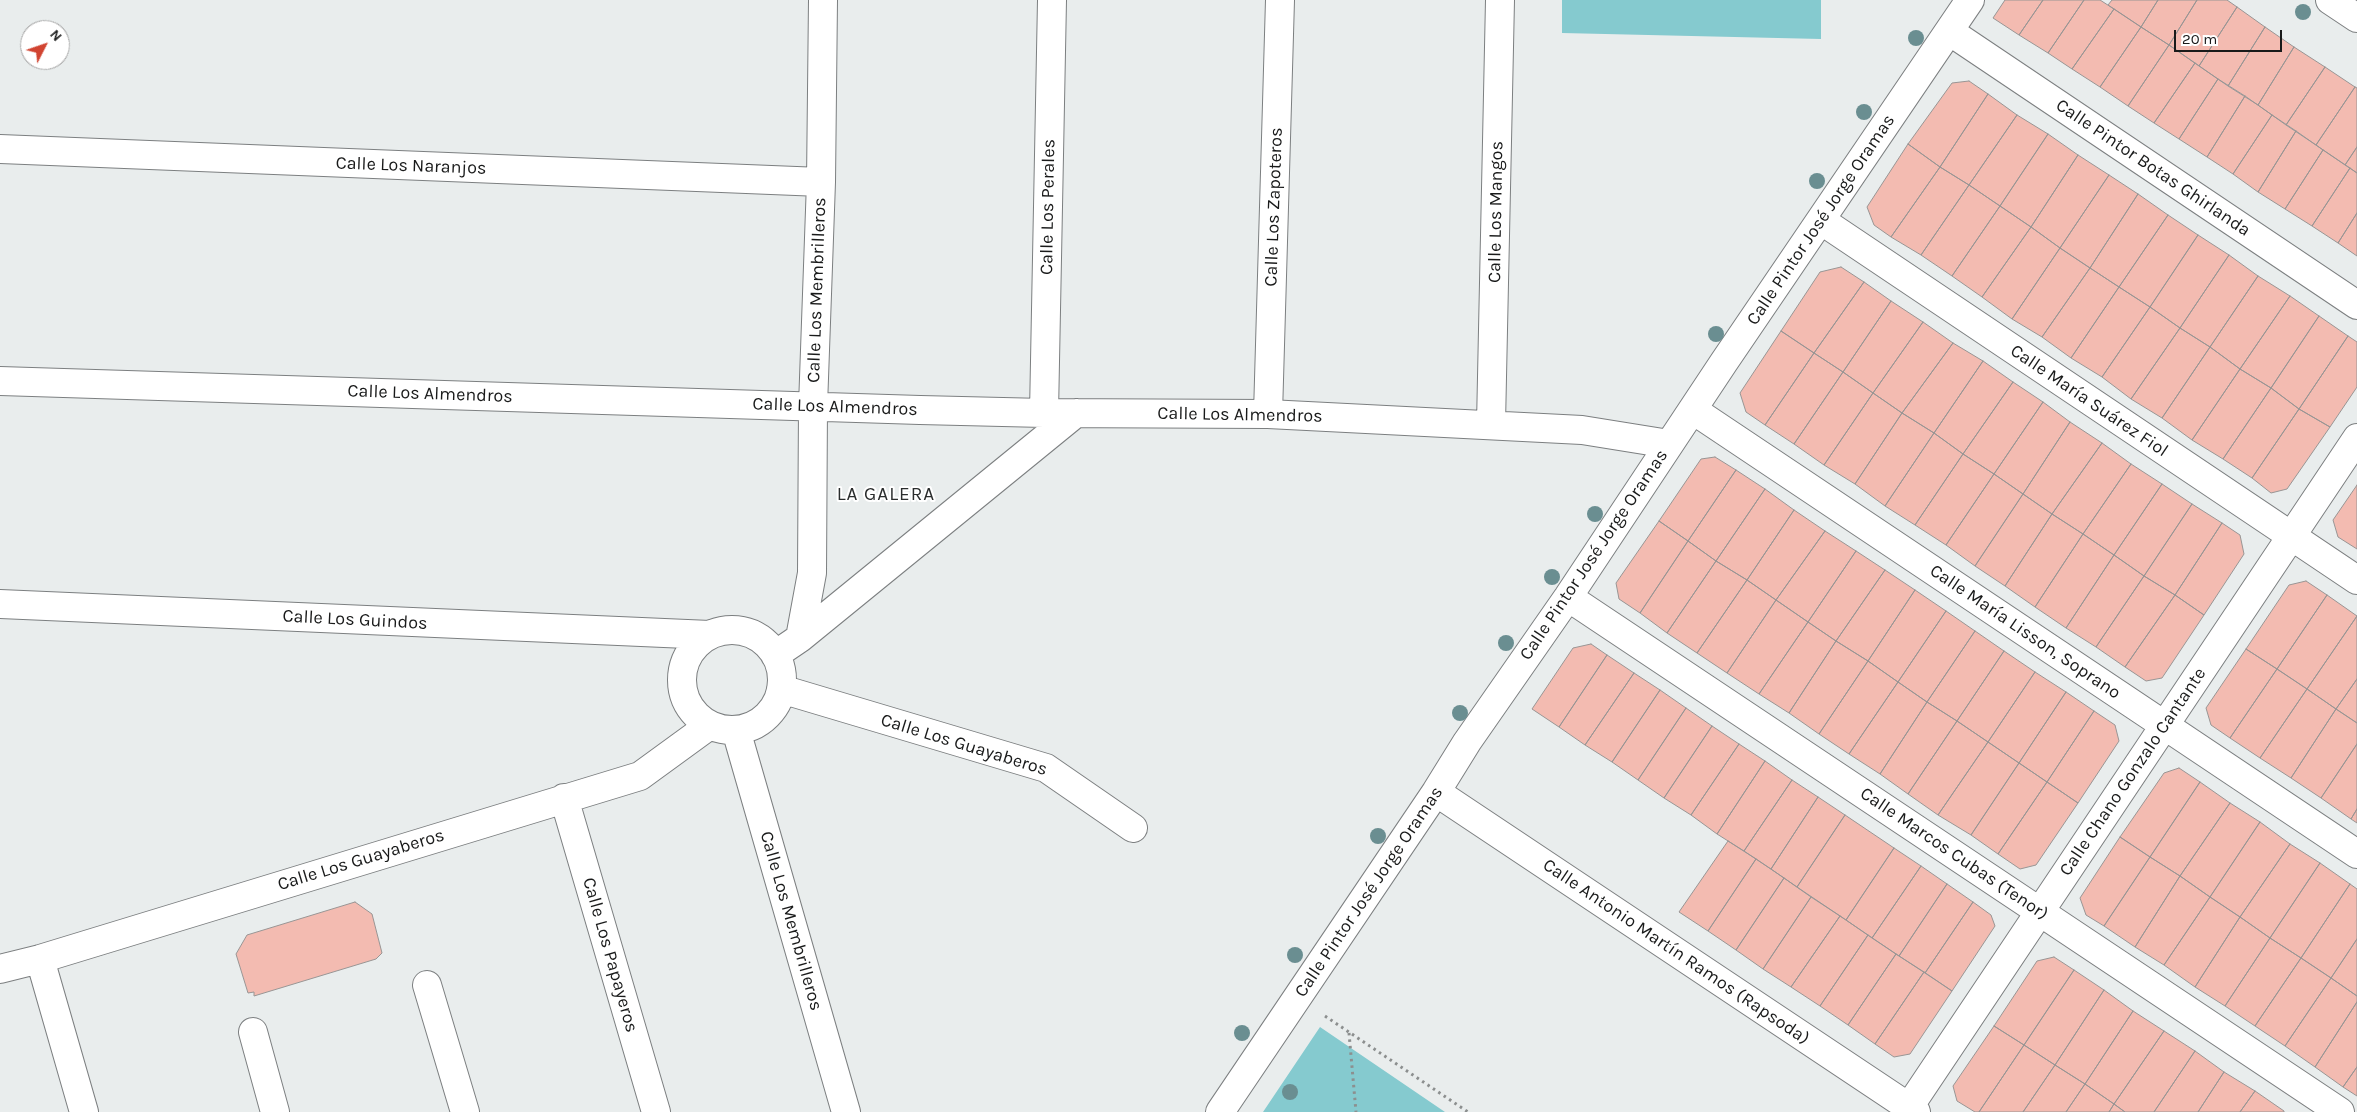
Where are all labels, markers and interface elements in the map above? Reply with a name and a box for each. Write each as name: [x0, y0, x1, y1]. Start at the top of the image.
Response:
north arrow: [20, 20, 70, 70]
scale bar: [2177, 20, 2284, 52]
text: N: [46, 26, 66, 45]
text: 20 m: [2182, 30, 2217, 48]
street label: Calle Pintor Botas Ghirlanda: [2052, 95, 2254, 241]
street label: Calle Pintor José Jorge Oramas: [1742, 111, 1900, 329]
street label: Calle Los Zapoteros: [1260, 127, 1288, 287]
street label: Calle Los Perales: [1036, 139, 1060, 275]
street label: Calle Los Mangos: [1484, 141, 1508, 283]
street label: Calle Los Naranjos: [335, 153, 487, 179]
street label: Calle Los Membrilleros: [803, 197, 831, 383]
street label: Calle María Suárez Fiol: [2006, 340, 2172, 462]
street label: Calle Los Almendros: [347, 380, 513, 408]
street label: Calle Los Almendros: [752, 393, 918, 421]
street label: Calle Los Almendros: [1157, 403, 1323, 427]
street label: Calle Pintor José Jorge Oramas: [1515, 446, 1673, 664]
district label: LA GALERA: [836, 484, 936, 506]
street label: Calle María Lisson, Soprano: [1925, 560, 2125, 704]
street label: Calle Los Guindos: [282, 605, 428, 635]
street label: Calle Chano Gonzalo Cantante: [2055, 664, 2211, 880]
street label: Calle Los Guayaberos: [878, 709, 1050, 781]
street label: Calle Pintor José Jorge Oramas: [1290, 783, 1448, 1001]
street label: Calle Marcos Cubas (Tenor): [1856, 783, 2052, 925]
street label: Calle Los Guayaberos: [275, 824, 447, 896]
street label: Calle Los Membrilleros: [755, 829, 827, 1013]
street label: Calle Antonio Martín Ramos (Rapsoda): [1539, 854, 1813, 1050]
street label: Calle Los Papayeros: [578, 875, 642, 1035]

